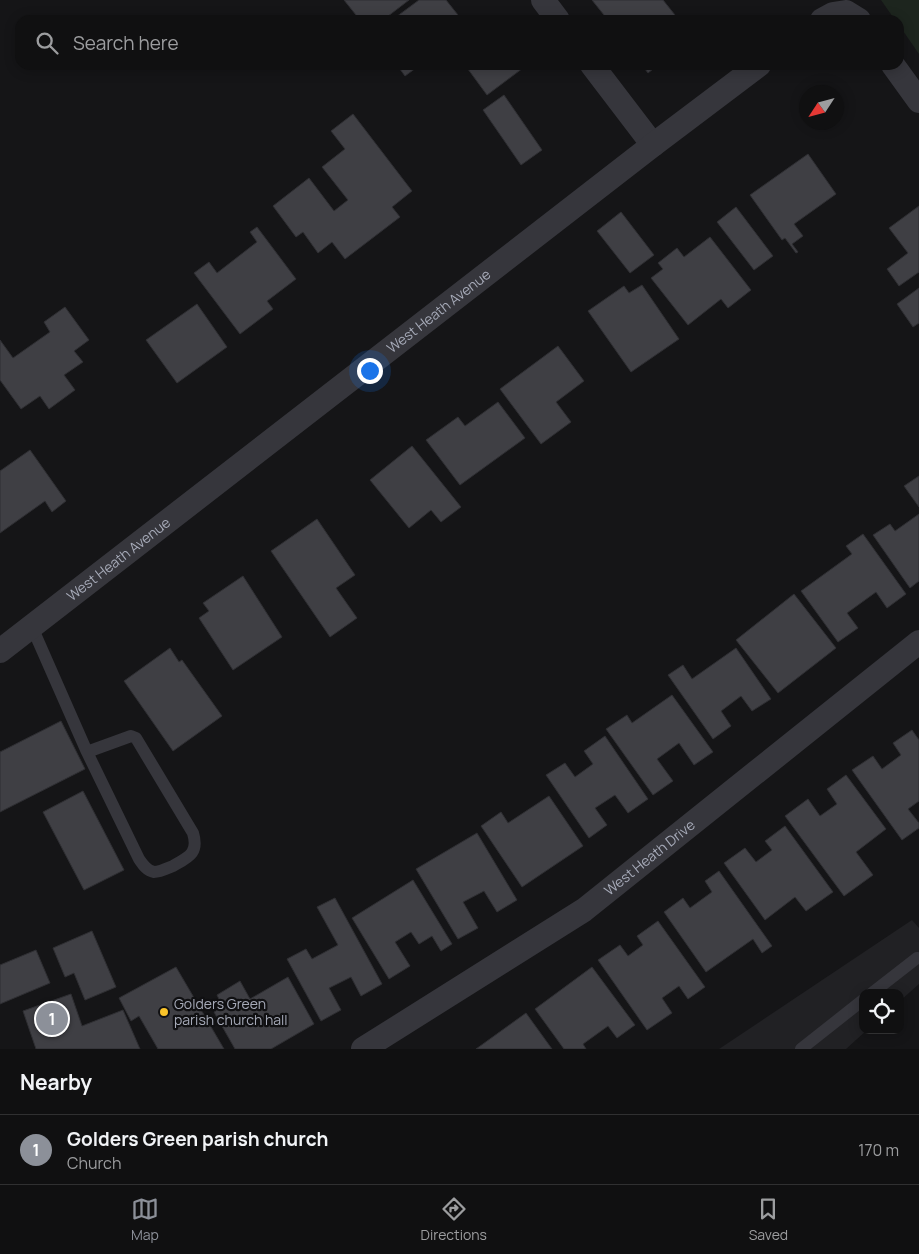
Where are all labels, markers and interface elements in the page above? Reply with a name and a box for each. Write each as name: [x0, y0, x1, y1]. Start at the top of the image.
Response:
search box: [15, 15, 904, 70]
icon: search: [33, 29, 61, 57]
text: Search here: [73, 30, 179, 56]
north arrow: [799, 85, 844, 130]
street label: West Heath Avenue: [383, 264, 494, 357]
your location: [357, 358, 383, 384]
street label: West Heath Avenue: [62, 513, 174, 605]
street label: West Heath Drive: [600, 815, 699, 899]
map controls: [859, 989, 904, 1034]
button: locate: [859, 989, 904, 1034]
place label: Golders Green parish church hall: [174, 994, 288, 1029]
pin: 1: [36, 1000, 68, 1038]
marker: Golders Green parish church hall: [158, 1006, 170, 1018]
text: Nearby: [20, 1068, 92, 1096]
text: Golders Green parish church: [67, 1126, 328, 1152]
text: 1: [32, 1139, 40, 1161]
text: 170 m: [858, 1139, 899, 1161]
text: Church: [67, 1152, 121, 1174]
tab: Map: [131, 1195, 159, 1244]
tab: Directions: [421, 1195, 487, 1244]
tab: Saved: [749, 1195, 788, 1244]

